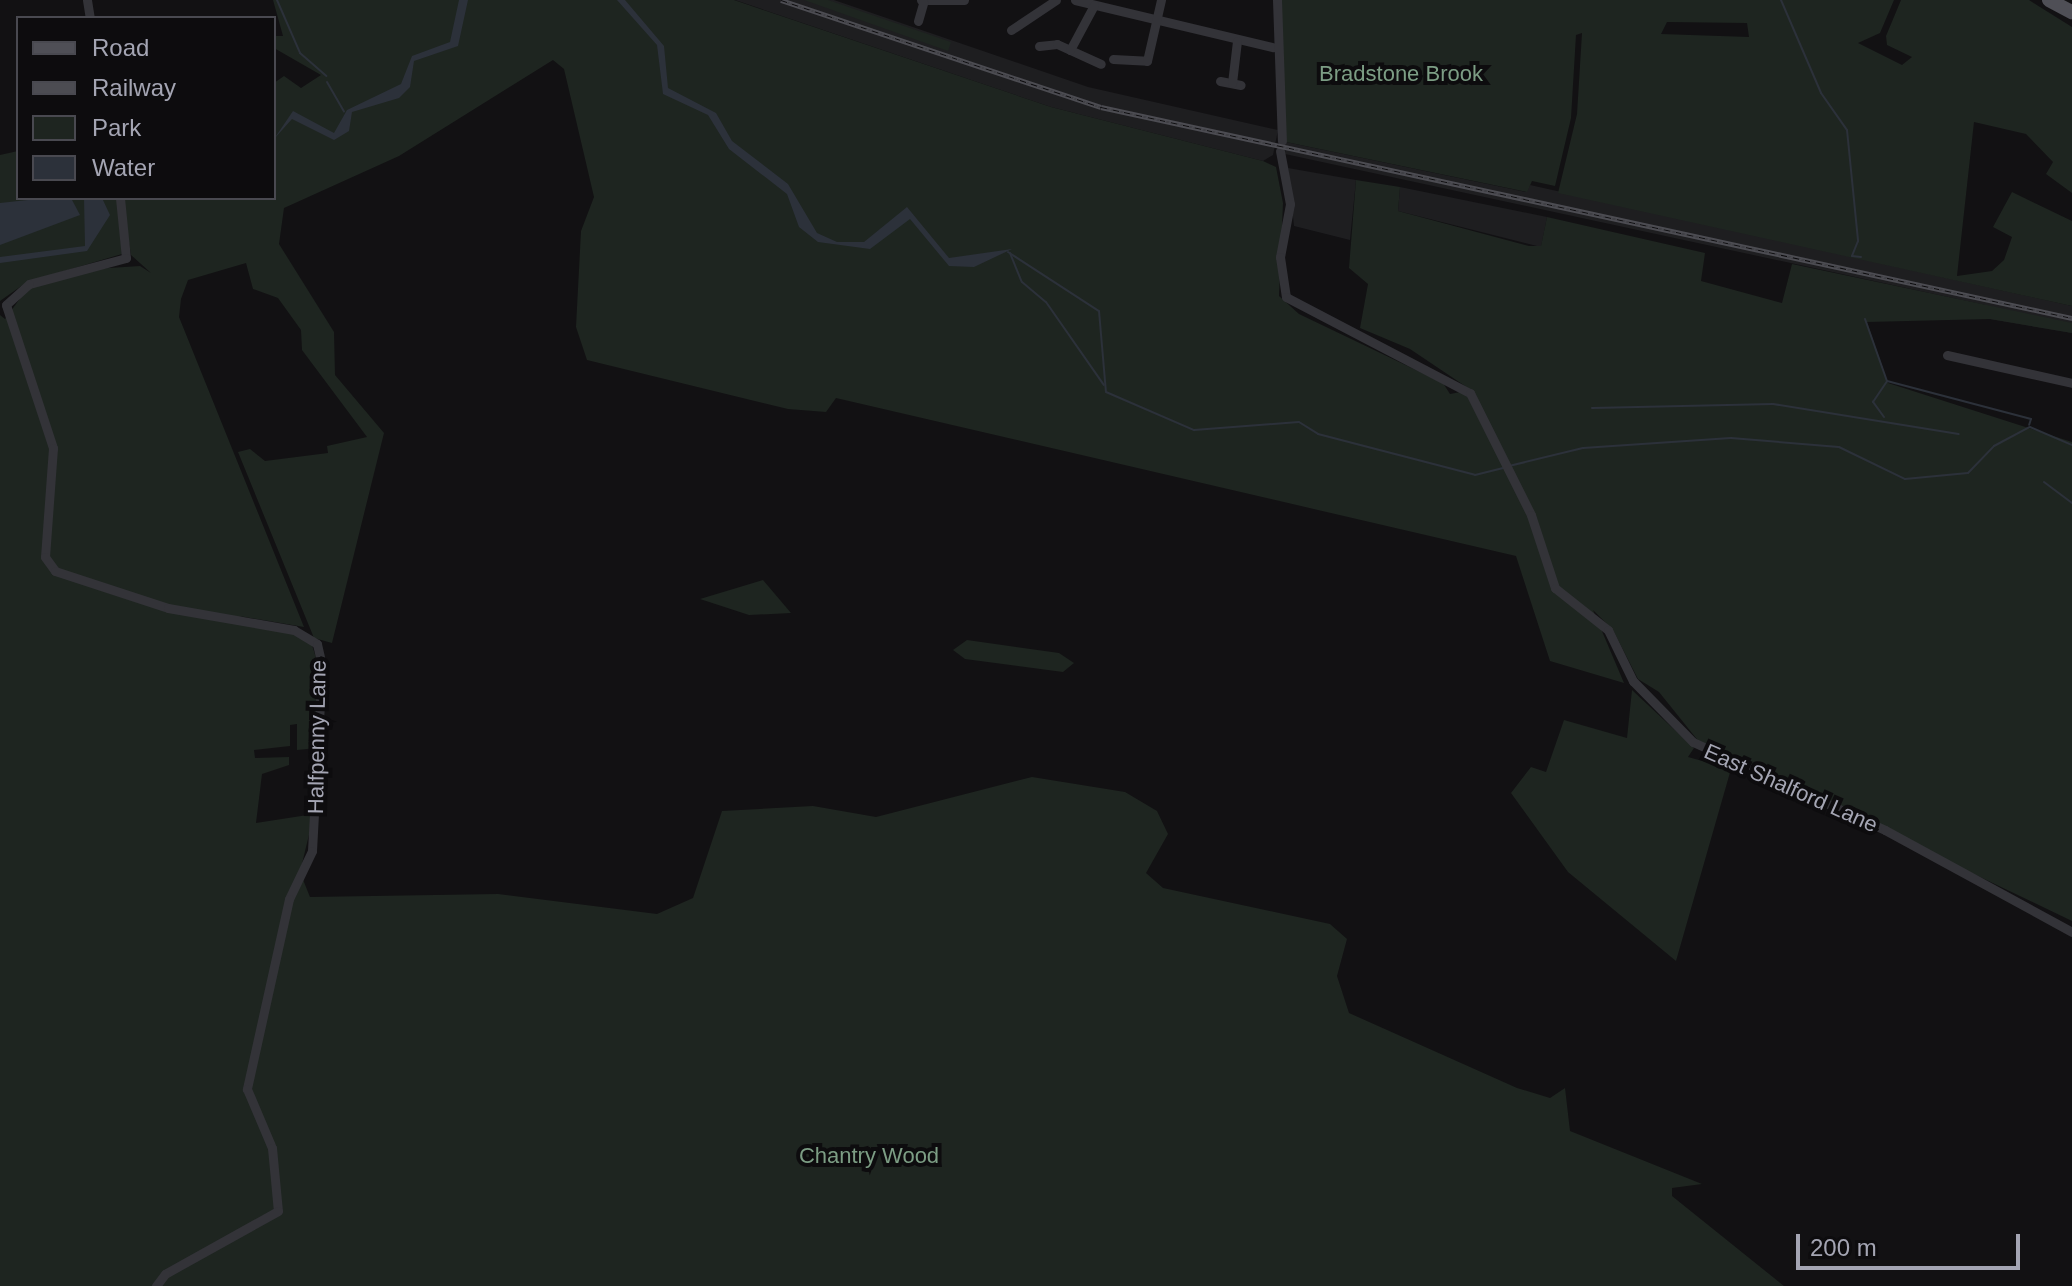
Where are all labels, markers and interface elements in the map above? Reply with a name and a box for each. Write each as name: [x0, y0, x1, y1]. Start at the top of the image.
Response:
legend: [16, 16, 276, 200]
text: Road: [92, 34, 149, 61]
park label: Bradstone Brook: [1319, 61, 1483, 87]
text: Railway: [92, 74, 176, 101]
text: Park: [92, 114, 141, 141]
text: Water: [92, 154, 155, 181]
street label: Halfpenny Lane: [302, 660, 332, 814]
street label: East Shalford Lane: [1700, 738, 1882, 838]
park label: Chantry Wood: [799, 1143, 939, 1169]
scale bar: [1800, 1218, 2024, 1268]
text: 200 m: [1810, 1234, 1877, 1261]

